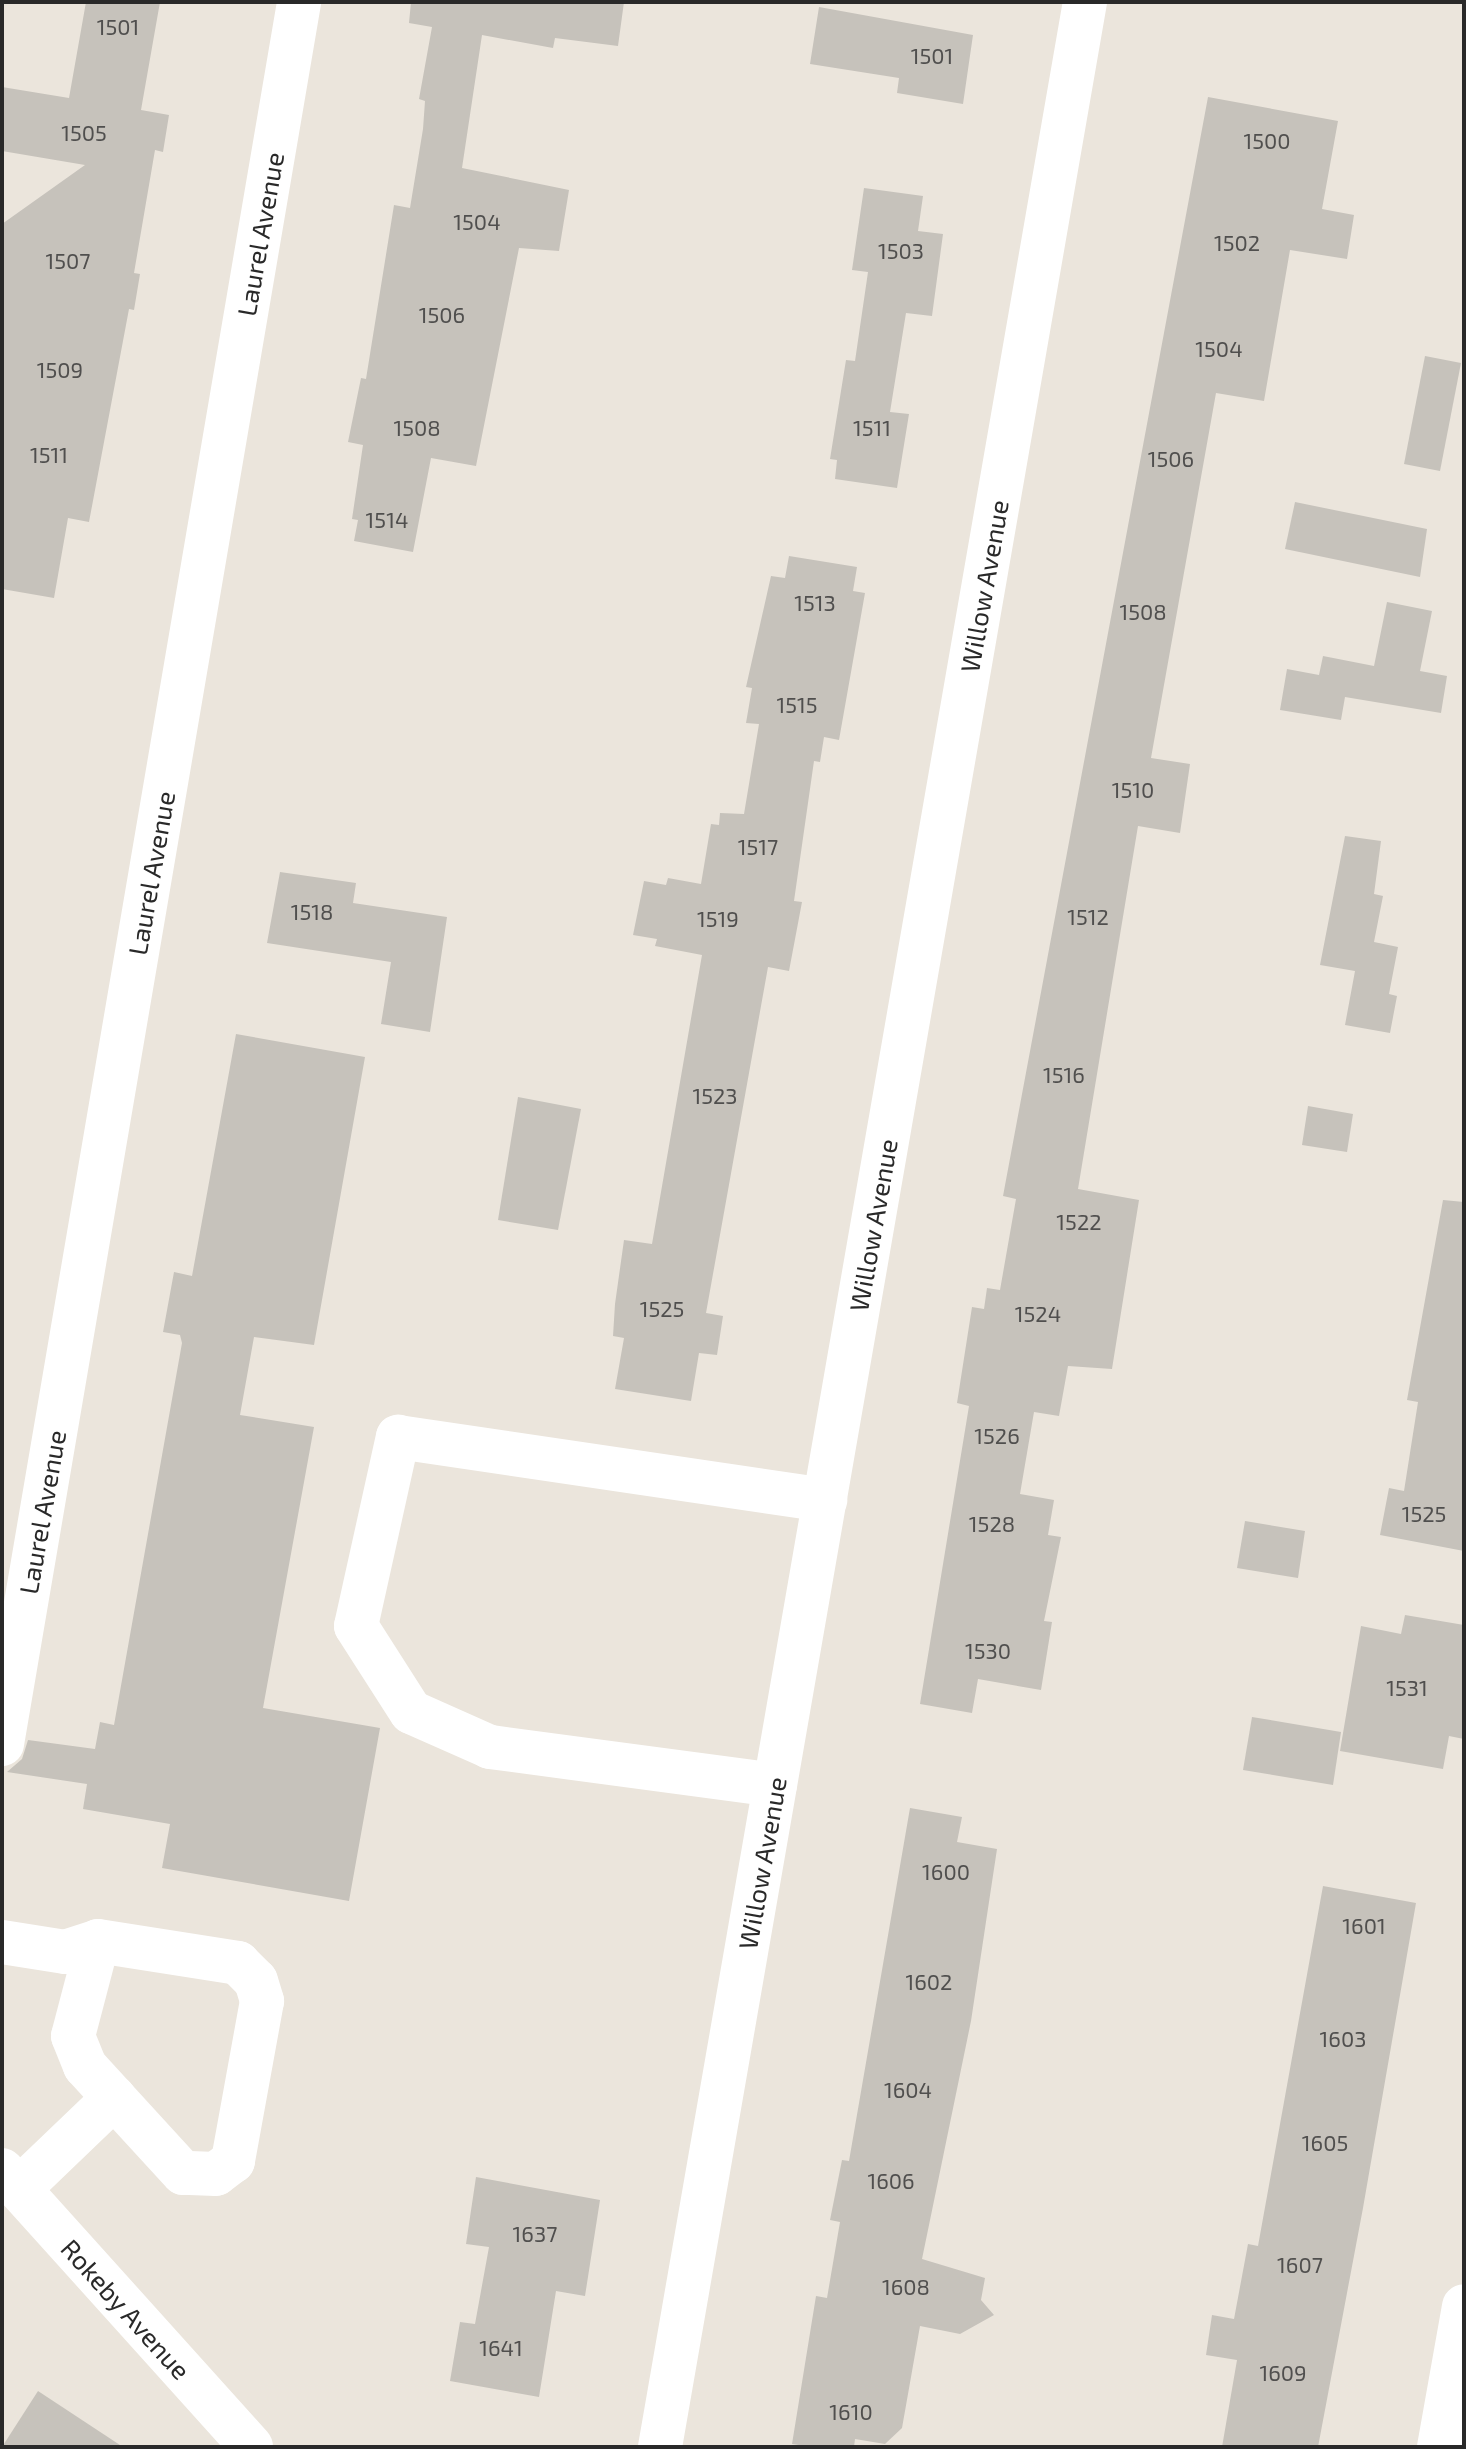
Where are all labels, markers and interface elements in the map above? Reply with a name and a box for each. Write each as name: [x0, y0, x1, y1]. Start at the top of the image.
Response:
house number: 1501: [97, 14, 139, 40]
house number: 1501: [911, 43, 953, 69]
house number: 1505: [61, 120, 107, 146]
house number: 1500: [1243, 128, 1291, 154]
street label: Laurel Avenue: [230, 149, 290, 319]
house number: 1504: [453, 209, 501, 235]
house number: 1502: [1214, 230, 1260, 256]
house number: 1503: [878, 238, 924, 264]
house number: 1507: [45, 248, 91, 274]
house number: 1506: [419, 302, 465, 328]
house number: 1504: [1195, 336, 1243, 362]
house number: 1509: [37, 357, 83, 383]
house number: 1508: [393, 415, 441, 441]
house number: 1511: [853, 415, 891, 441]
house number: 1511: [30, 442, 68, 468]
house number: 1506: [1148, 446, 1194, 472]
street label: Willow Avenue: [953, 497, 1015, 675]
house number: 1514: [366, 507, 408, 533]
house number: 1513: [794, 590, 836, 616]
house number: 1508: [1119, 599, 1167, 625]
house number: 1515: [776, 692, 818, 718]
house number: 1510: [1112, 777, 1154, 803]
street label: Laurel Avenue: [121, 788, 181, 958]
house number: 1517: [738, 834, 778, 860]
house number: 1518: [291, 899, 333, 925]
house number: 1512: [1067, 904, 1109, 930]
house number: 1519: [697, 906, 739, 932]
house number: 1516: [1043, 1062, 1085, 1088]
house number: 1523: [692, 1083, 738, 1109]
street label: Willow Avenue: [842, 1136, 904, 1314]
house number: 1522: [1056, 1209, 1102, 1235]
house number: 1525: [640, 1296, 684, 1322]
house number: 1524: [1015, 1301, 1061, 1327]
house number: 1526: [974, 1423, 1020, 1449]
street label: Laurel Avenue: [12, 1427, 72, 1597]
house number: 1525: [1402, 1501, 1446, 1527]
house number: 1528: [969, 1511, 1015, 1537]
house number: 1530: [965, 1638, 1011, 1664]
house number: 1531: [1386, 1675, 1428, 1701]
street label: Willow Avenue: [731, 1774, 793, 1952]
house number: 1600: [922, 1859, 970, 1885]
house number: 1601: [1342, 1913, 1386, 1939]
house number: 1602: [906, 1969, 952, 1995]
house number: 1603: [1320, 2026, 1366, 2052]
house number: 1604: [884, 2077, 932, 2103]
house number: 1605: [1302, 2130, 1348, 2156]
house number: 1606: [867, 2168, 915, 2194]
house number: 1637: [513, 2221, 557, 2247]
street label: Rokeby Avenue: [55, 2232, 197, 2386]
house number: 1607: [1277, 2252, 1323, 2278]
house number: 1608: [882, 2274, 930, 2300]
house number: 1641: [479, 2335, 523, 2361]
house number: 1609: [1259, 2360, 1307, 2386]
house number: 1610: [829, 2399, 873, 2425]

